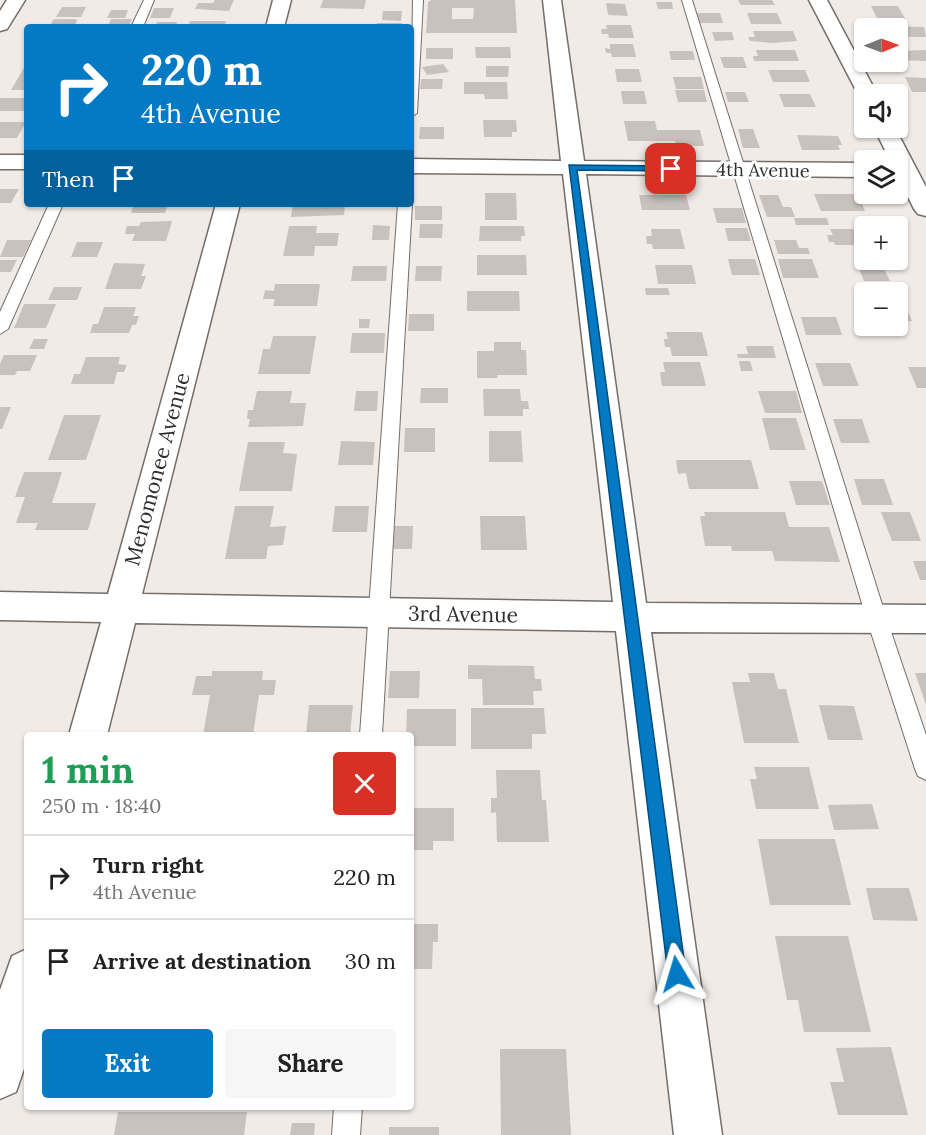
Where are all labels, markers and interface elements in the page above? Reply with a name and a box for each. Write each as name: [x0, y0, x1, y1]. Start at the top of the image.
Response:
north arrow: [854, 18, 908, 72]
map controls: [854, 18, 908, 336]
text: 220 m: [141, 43, 262, 97]
icon: right: [42, 48, 120, 126]
button: sound: [854, 84, 908, 138]
text: 4th Avenue: [141, 96, 281, 130]
pin: [645, 143, 696, 194]
button: layers: [854, 150, 908, 204]
icon: arrive: [654, 152, 687, 185]
street label: 4th Avenue: [716, 158, 810, 182]
icon: arrive: [107, 162, 140, 195]
text: Then: [42, 165, 95, 193]
button: +: [854, 216, 908, 270]
button: −: [854, 282, 908, 336]
street label: Menomonee Avenue: [118, 369, 196, 569]
street label: 3rd Avenue: [408, 600, 518, 628]
text: 1 min: [42, 747, 134, 793]
button: close: [333, 752, 396, 815]
text: 250 m · 18:40: [42, 793, 162, 818]
text: Turn right: [93, 851, 204, 879]
icon: right: [42, 861, 75, 894]
text: 220 m: [333, 863, 396, 891]
text: 4th Avenue: [93, 879, 197, 904]
position arrow: [645, 942, 709, 1006]
icon: arrive: [42, 945, 75, 978]
text: Arrive at destination: [93, 947, 311, 975]
text: 30 m: [345, 947, 396, 975]
button: Exit: [42, 1029, 213, 1098]
button: Share: [225, 1029, 396, 1098]

